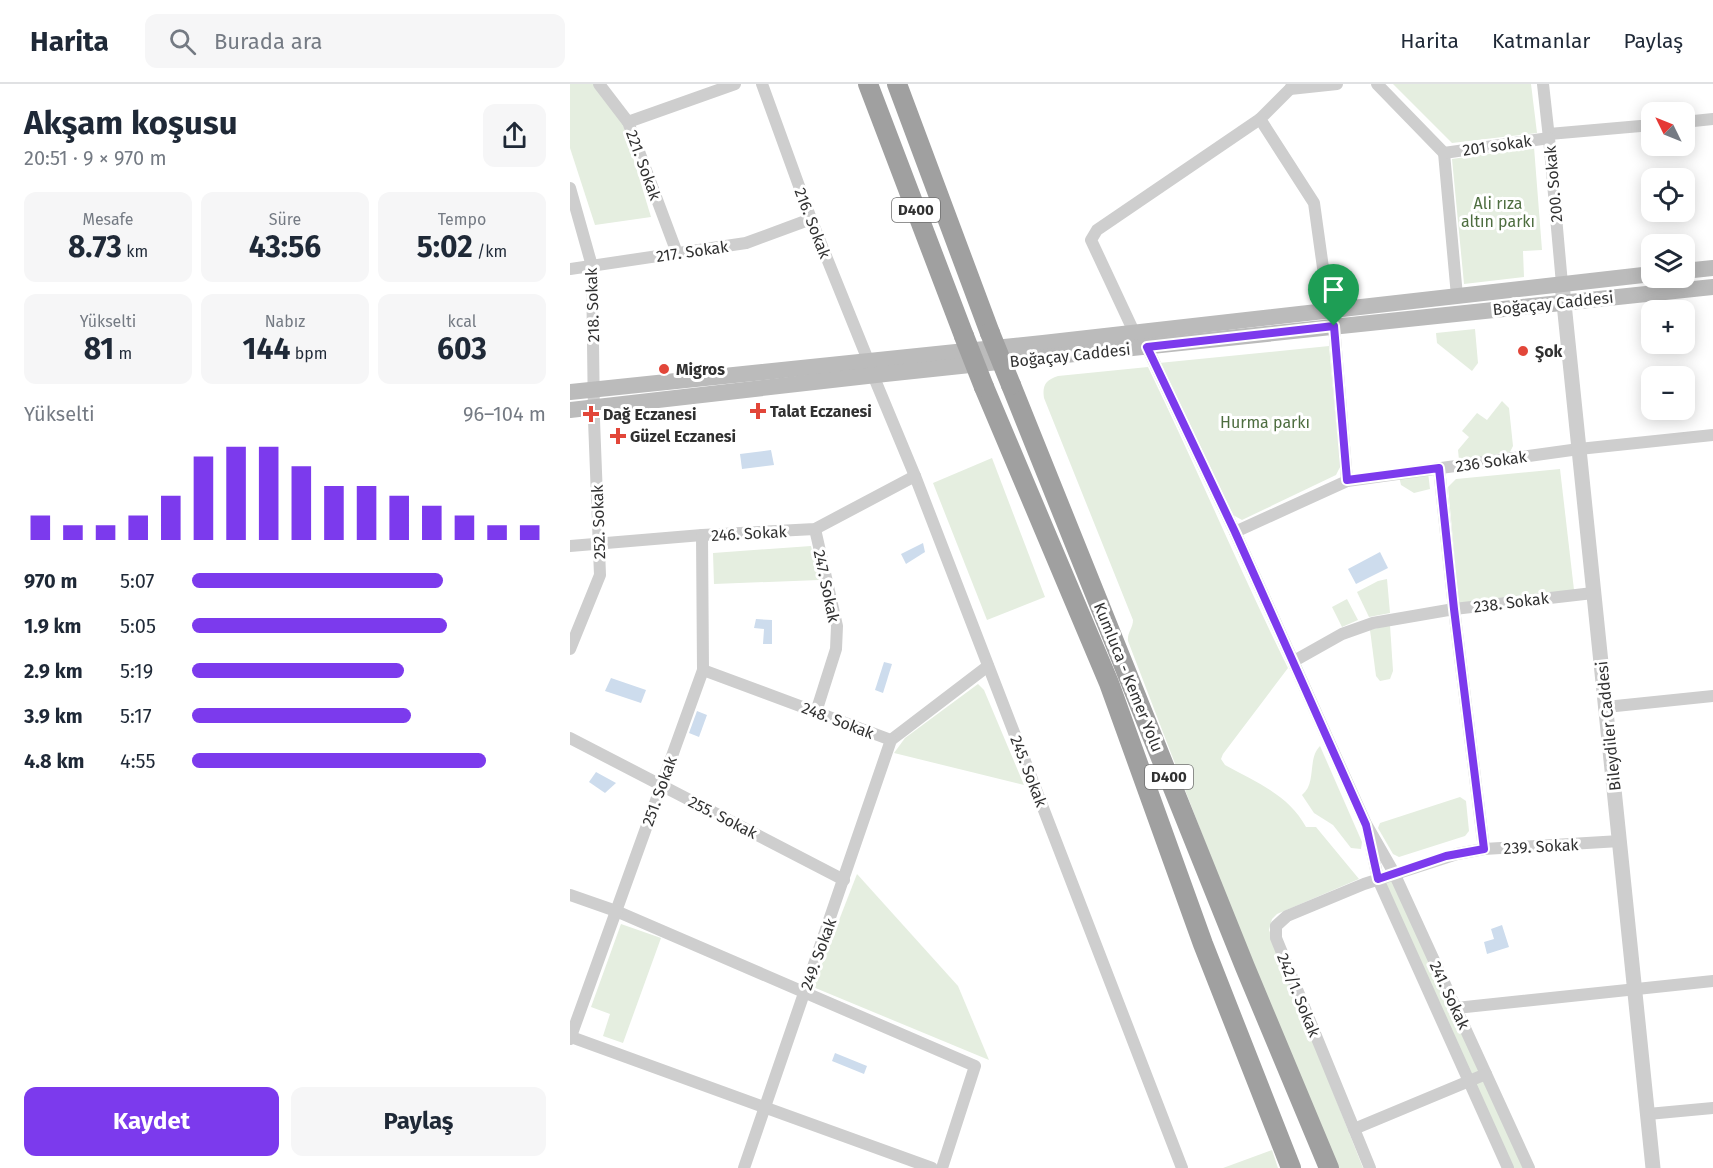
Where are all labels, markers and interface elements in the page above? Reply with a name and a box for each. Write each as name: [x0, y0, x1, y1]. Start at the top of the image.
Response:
search box: [145, 14, 565, 68]
text: Harita: [30, 25, 109, 58]
icon: search: [166, 25, 199, 58]
text: Burada ara: [214, 28, 322, 55]
text: Harita: [1400, 28, 1459, 54]
text: Katmanlar: [1492, 28, 1590, 54]
text: Paylaş: [1623, 28, 1683, 54]
north arrow: [1641, 102, 1695, 156]
map controls: [1641, 102, 1695, 420]
text: Akşam koşusu: [24, 103, 238, 143]
button: share: [483, 104, 546, 167]
street label: 221. Sokak: [622, 127, 665, 204]
street label: 201 sokak: [1461, 131, 1533, 160]
street label: 200. Sokak: [1541, 144, 1566, 223]
text: 20:51 · 9 × 970 m: [24, 146, 167, 170]
button: locate: [1641, 168, 1695, 222]
street label: 216. Sokak: [790, 185, 835, 262]
park label: Ali rıza altın parkı: [1461, 194, 1535, 231]
road number: D400: [892, 198, 940, 222]
text: Mesafe: [82, 210, 134, 229]
text: Süre: [269, 210, 301, 229]
text: Tempo: [438, 210, 486, 229]
text: 8.73: [68, 229, 122, 265]
text: 43:56: [249, 229, 321, 265]
text: 5:02: [417, 229, 473, 265]
button: layers: [1641, 234, 1695, 288]
street label: 217. Sokak: [655, 237, 730, 266]
text: km: [122, 242, 148, 261]
text: /km: [473, 242, 507, 261]
pin: [1308, 264, 1359, 326]
street label: 218. Sokak: [582, 267, 603, 342]
icon: arrive: [1317, 273, 1350, 306]
street label: Boğaçay Caddesi: [1492, 288, 1614, 320]
button: +: [1641, 300, 1695, 354]
text: Yükselti: [80, 312, 136, 331]
text: Nabız: [265, 312, 305, 331]
text: kcal: [448, 312, 476, 331]
text: 81: [84, 331, 114, 367]
text: 144: [243, 331, 290, 367]
text: 603: [437, 331, 487, 367]
street label: Boğaçay Caddesi: [1009, 340, 1131, 372]
place label: Şok: [1535, 342, 1562, 363]
text: m: [114, 344, 132, 363]
text: bpm: [290, 344, 327, 363]
marker: Şok: [1516, 344, 1530, 358]
place label: Migros: [676, 360, 725, 379]
marker: Migros: [657, 362, 671, 376]
button: −: [1641, 366, 1695, 420]
text: Yükselti: [24, 402, 95, 426]
text: 96–104 m: [463, 402, 546, 426]
place label: Talat Eczanesi: [770, 402, 872, 421]
marker: Talat Eczanesi: [751, 404, 765, 418]
place label: Dağ Eczanesi: [603, 405, 696, 424]
marker: Dağ Eczanesi: [584, 407, 598, 421]
park label: Hurma parkı: [1220, 413, 1310, 432]
place label: Güzel Eczanesi: [630, 427, 736, 446]
marker: Güzel Eczanesi: [611, 429, 625, 443]
street label: 236 Sokak: [1454, 447, 1529, 476]
street label: 252. Sokak: [588, 484, 609, 560]
street label: 246. Sokak: [711, 522, 788, 545]
street label: 247. Sokak: [810, 548, 844, 625]
text: 970 m: [24, 569, 77, 593]
text: 5:07: [120, 569, 154, 593]
street label: 238. Sokak: [1472, 588, 1551, 617]
street label: Kumluca - Kemer Yolu: [1090, 600, 1167, 755]
text: 1.9 km: [24, 614, 82, 638]
text: 5:05: [120, 614, 156, 638]
text: 2.9 km: [24, 659, 83, 683]
text: 5:19: [120, 659, 153, 683]
street label: Bileydiler Caddesi: [1592, 660, 1625, 792]
street label: 248. Sokak: [799, 698, 877, 743]
text: 3.9 km: [24, 704, 83, 728]
text: 5:17: [120, 704, 152, 728]
street label: 245. Sokak: [1006, 733, 1051, 810]
text: 4.8 km: [24, 749, 84, 773]
text: 4:55: [120, 749, 155, 773]
street label: 251. Sokak: [638, 753, 681, 829]
road number: D400: [1145, 765, 1193, 789]
street label: 255. Sokak: [685, 792, 761, 843]
street label: 239. Sokak: [1503, 835, 1580, 858]
street label: 249. Sokak: [797, 915, 841, 993]
street label: 242/1. Sokak: [1273, 950, 1324, 1041]
street label: 241. Sokak: [1426, 958, 1474, 1033]
button: Kaydet: [24, 1087, 279, 1156]
button: Paylaş: [291, 1087, 546, 1156]

